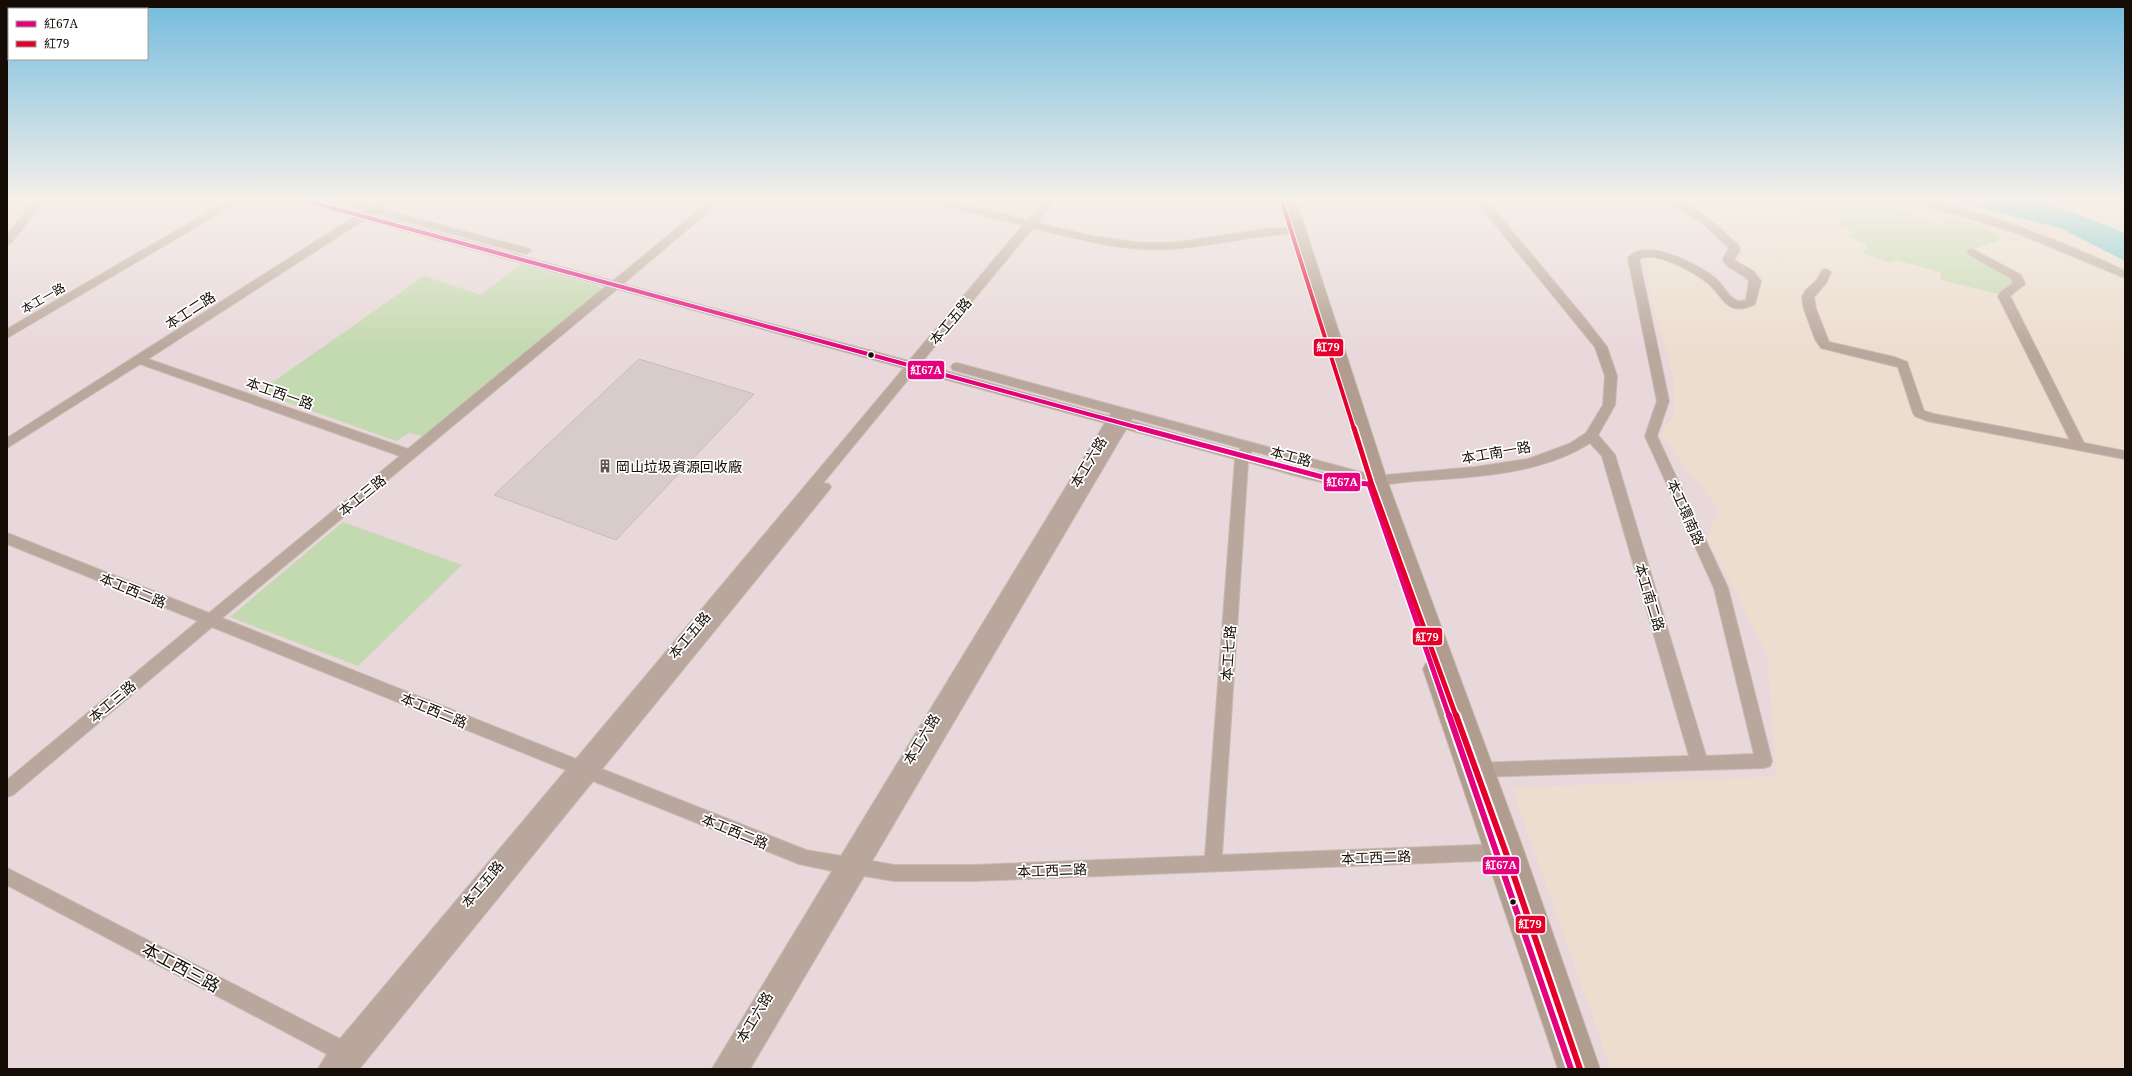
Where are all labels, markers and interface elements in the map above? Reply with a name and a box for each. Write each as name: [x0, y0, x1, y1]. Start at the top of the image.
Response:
legend: [8, 8, 148, 60]
text: 紅67A: [44, 15, 78, 32]
text: 紅79: [44, 35, 69, 52]
street label: 本工一路: [18, 279, 68, 317]
street label: 本工二路: [161, 287, 219, 333]
street label: 本工五路: [925, 293, 975, 349]
line badge: 紅79: [1313, 338, 1344, 357]
text: 紅79: [1316, 339, 1340, 354]
unlabelled marker: [866, 350, 876, 360]
line badge: 紅67A: [907, 360, 945, 380]
text: 紅67A: [910, 362, 943, 377]
street label: 本工西一路: [244, 373, 316, 413]
street label: 本工六路: [1065, 433, 1111, 491]
street label: 本工南一路: [1460, 437, 1532, 467]
street label: 本工路: [1268, 441, 1314, 471]
place label: 岡山垃圾資源回收廠: [616, 457, 742, 476]
building icon: 岡山垃圾資源回收廠: [597, 458, 613, 474]
street label: 本工三路: [334, 470, 390, 520]
line badge: 紅67A: [1323, 472, 1361, 492]
text: 紅67A: [1326, 474, 1359, 489]
street label: 本工環南路: [1663, 476, 1709, 548]
street label: 本工南二路: [1631, 561, 1669, 633]
street label: 本工西二路: [97, 568, 169, 612]
street label: 本工五路: [664, 607, 714, 663]
street label: 本工七路: [1217, 624, 1239, 682]
line badge: 紅79: [1412, 627, 1443, 646]
text: 紅79: [1415, 629, 1439, 644]
street label: 本工三路: [84, 676, 140, 726]
street label: 本工西二路: [398, 688, 470, 732]
street label: 本工六路: [898, 710, 944, 768]
street label: 本工西二路: [699, 809, 771, 853]
street label: 本工西二路: [1341, 846, 1411, 868]
street label: 本工五路: [457, 856, 507, 912]
line badge: 紅67A: [1482, 856, 1520, 875]
text: 紅67A: [1485, 857, 1518, 872]
street label: 本工西二路: [1017, 859, 1087, 881]
unlabelled marker: [1508, 897, 1518, 907]
line badge: 紅79: [1515, 915, 1546, 934]
text: 紅79: [1518, 916, 1542, 931]
street label: 本工西三路: [138, 937, 224, 997]
street label: 本工六路: [731, 988, 777, 1046]

